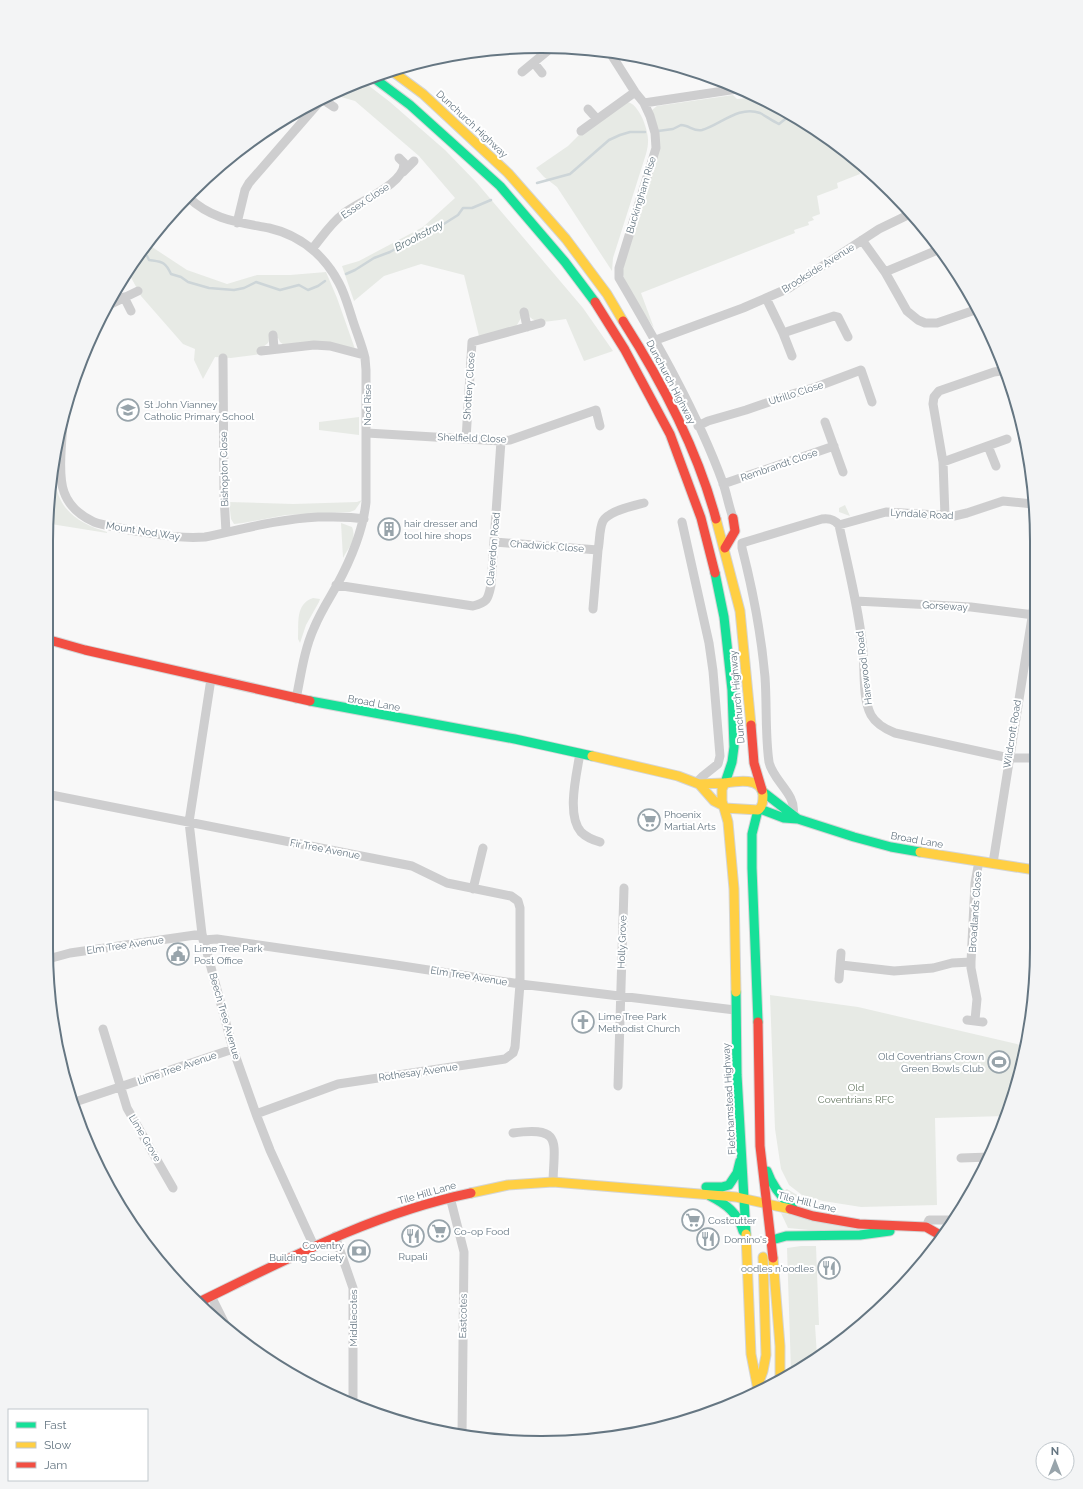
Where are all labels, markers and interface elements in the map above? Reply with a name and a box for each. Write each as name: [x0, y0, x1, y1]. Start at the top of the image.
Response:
street label: Dunchurch Highway: [434, 88, 510, 160]
street label: Buckingham Rise: [624, 155, 658, 235]
street label: Essex Close: [339, 181, 391, 221]
water label: Brookstray: [392, 217, 446, 254]
street label: Brookside Avenue: [780, 241, 856, 295]
street label: Dunchurch Highway: [644, 338, 698, 426]
street label: Shottery Close: [461, 352, 477, 420]
street label: Utrillo Close: [767, 379, 825, 407]
street label: Nod Rise: [362, 384, 373, 426]
school or university icon: St John Vianney Catholic Primary School: [115, 397, 141, 423]
place label: St John Vianney Catholic Primary School: [144, 399, 254, 422]
street label: Bishopton Close: [218, 431, 230, 507]
street label: Shelfield Close: [437, 431, 507, 445]
street label: Rembrandt Close: [739, 447, 819, 483]
street label: Lyndale Road: [890, 507, 954, 521]
street label: Claverdon Road: [484, 512, 502, 586]
building icon: hair dresser and tool hire shops: [376, 516, 402, 542]
place label: hair dresser and tool hire shops: [404, 518, 478, 541]
street label: Mount Nod Way: [105, 520, 181, 542]
street label: Chadwick Close: [510, 538, 585, 554]
street label: Gorseway: [922, 599, 969, 613]
street label: Harewood Road: [854, 630, 874, 706]
street label: Dunchurch Highway: [727, 649, 747, 744]
street label: Broad Lane: [347, 693, 401, 713]
street label: Wildcroft Road: [1001, 699, 1023, 769]
supermarket icon: Phoenix Martial Arts: [636, 807, 662, 833]
place label: Phoenix Martial Arts: [664, 809, 716, 832]
street label: Broad Lane: [890, 830, 944, 850]
street label: Fir Tree Avenue: [289, 837, 361, 861]
street label: Broadlands Close: [967, 871, 983, 953]
street label: Holly Grove: [616, 915, 628, 969]
street label: Elm Tree Avenue: [86, 934, 164, 956]
public building icon: Lime Tree Park Post Office: [165, 941, 191, 967]
place label: Lime Tree Park Post Office: [194, 943, 263, 966]
street label: Elm Tree Avenue: [430, 964, 508, 988]
street label: Beech Tree Avenue: [207, 971, 243, 1061]
church icon: Lime Tree Park Methodist Church: [570, 1009, 596, 1035]
place label: Lime Tree Park Methodist Church: [598, 1011, 680, 1034]
street label: Fletchamstead Highway: [721, 1042, 737, 1155]
street label: Lime Tree Avenue: [136, 1049, 218, 1087]
sports icon: Old Coventrians Crown Green Bowls Club: [986, 1049, 1012, 1075]
place label: Old Coventrians Crown Green Bowls Club: [878, 1051, 984, 1074]
street label: Rothesay Avenue: [378, 1061, 458, 1083]
park label: Old Coventrians RFC: [818, 1082, 894, 1105]
street label: Lime Grove: [127, 1112, 163, 1164]
street label: Tile Hill Lane: [397, 1179, 457, 1207]
street label: Tile Hill Lane: [777, 1189, 837, 1215]
supermarket icon: Costcutter: [680, 1207, 706, 1233]
place label: Costcutter: [708, 1215, 757, 1226]
supermarket icon: Co-op Food: [426, 1218, 452, 1244]
restaurant icon: Rupali: [400, 1223, 426, 1249]
place label: Co-op Food: [454, 1226, 509, 1237]
restaurant icon: Domino's: [695, 1226, 721, 1252]
place label: Domino's: [724, 1234, 767, 1245]
bank icon: Coventry Building Society: [346, 1238, 372, 1264]
place label: Coventry Building Society: [269, 1240, 345, 1263]
place label: Rupali: [399, 1251, 427, 1262]
restaurant icon: oodles n'oodles: [816, 1255, 842, 1281]
place label: oodles n'oodles: [741, 1263, 814, 1274]
street label: Middlecotes: [348, 1289, 359, 1347]
street label: Eastcotes: [457, 1293, 469, 1339]
legend: [8, 1409, 148, 1481]
text: Fast: [44, 1418, 67, 1432]
text: Slow: [44, 1438, 71, 1452]
north arrow: [1035, 1441, 1075, 1481]
text: N: [1051, 1445, 1059, 1458]
text: Jam: [44, 1458, 67, 1472]

